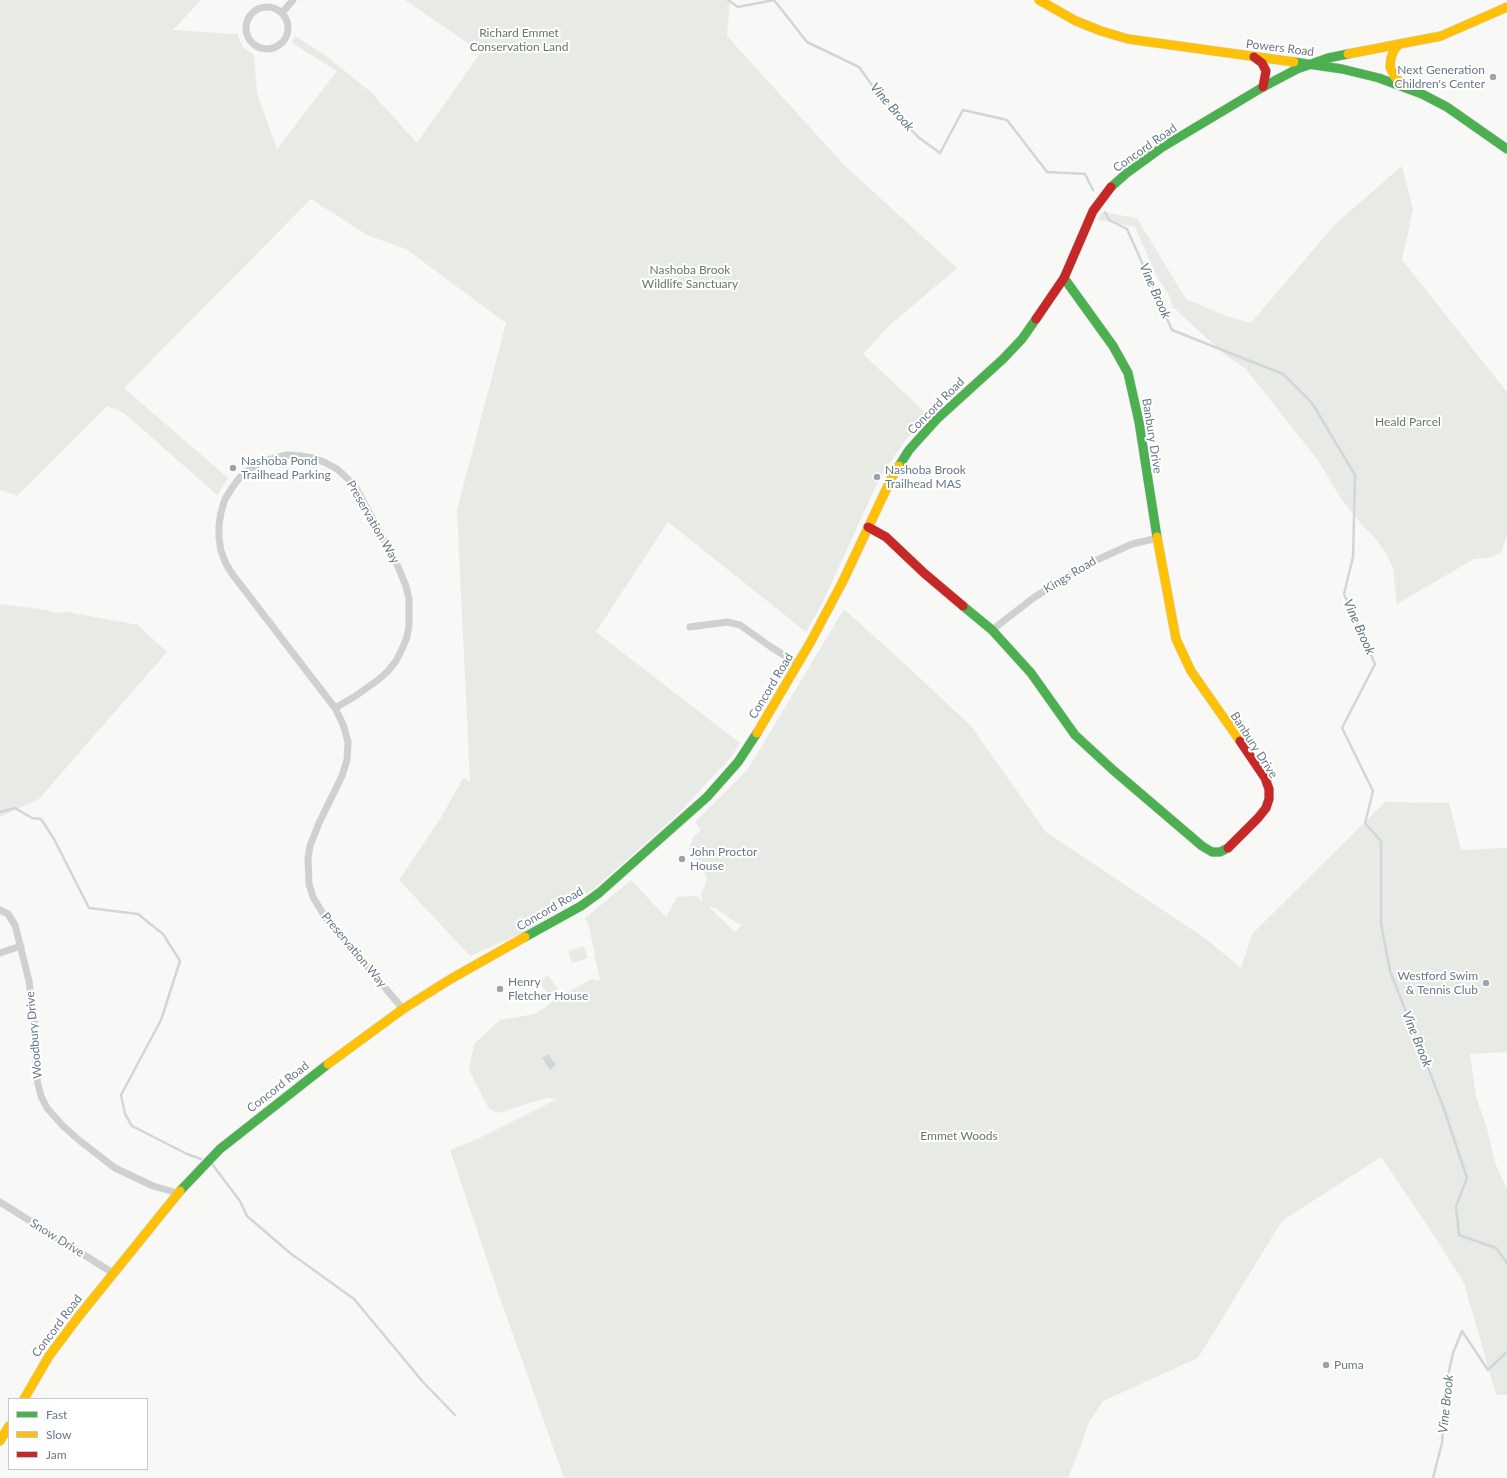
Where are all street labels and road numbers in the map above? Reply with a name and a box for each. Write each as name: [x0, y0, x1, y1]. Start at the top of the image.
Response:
street label: Powers Road: [1245, 37, 1315, 59]
street label: Concord Road: [1110, 121, 1180, 175]
street label: Concord Road: [905, 375, 967, 437]
street label: Banbury Drive: [1139, 397, 1165, 475]
street label: Preservation Way: [343, 478, 403, 566]
street label: Kings Road: [1041, 554, 1099, 596]
street label: Concord Road: [746, 650, 796, 722]
street label: Banbury Drive: [1227, 709, 1281, 781]
street label: Concord Road: [514, 884, 586, 934]
street label: Preservation Way: [319, 910, 389, 990]
street label: Woodbury Drive: [23, 991, 45, 1079]
street label: Concord Road: [244, 1058, 312, 1116]
street label: Snow Drive: [27, 1216, 87, 1260]
street label: Concord Road: [29, 1292, 85, 1360]

